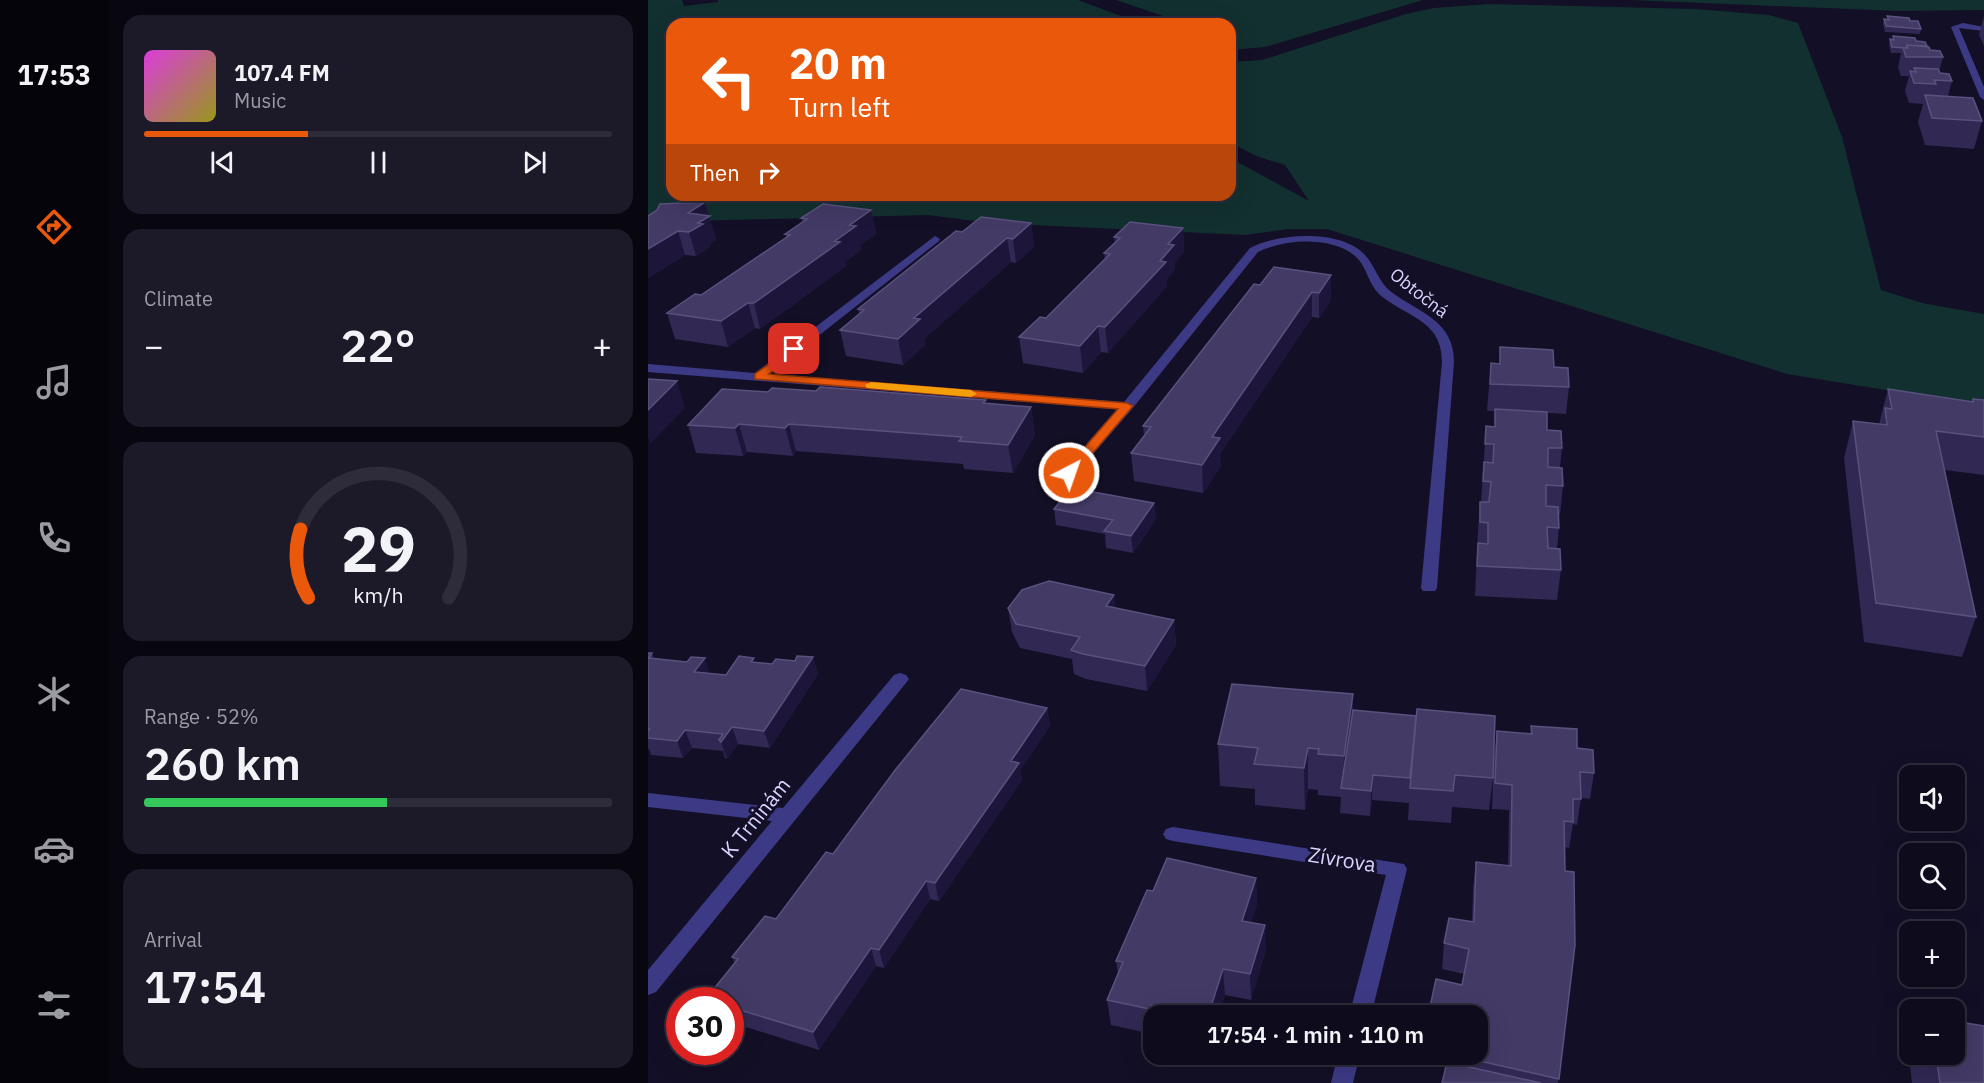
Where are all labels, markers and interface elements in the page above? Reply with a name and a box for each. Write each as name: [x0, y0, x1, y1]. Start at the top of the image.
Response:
text: 20 m: [789, 36, 887, 91]
icon: left: [690, 42, 768, 120]
text: 17:53: [17, 57, 91, 92]
text: 107.4 FM: [234, 58, 330, 87]
text: Music: [234, 87, 286, 114]
text: Turn left: [789, 89, 890, 124]
icon: previous: [206, 146, 239, 179]
icon: pause: [362, 146, 395, 179]
icon: next: [518, 146, 551, 179]
icon: right: [752, 156, 785, 189]
text: Then: [690, 158, 740, 187]
icon: directions: [33, 206, 75, 248]
street label: Obtočná: [1385, 263, 1454, 323]
text: Climate: [144, 285, 213, 312]
text: 22°: [340, 316, 416, 374]
pin: [768, 323, 819, 374]
text: −: [144, 324, 164, 367]
text: +: [592, 324, 612, 367]
icon: arrive: [777, 332, 810, 365]
icon: music: [33, 361, 75, 403]
position arrow: [1037, 441, 1101, 505]
text: 29: [341, 509, 415, 590]
icon: phone: [33, 517, 75, 559]
text: km/h: [353, 582, 403, 610]
icon: climate: [33, 673, 75, 715]
text: Range · 52%: [144, 703, 259, 730]
text: 260 km: [144, 734, 301, 792]
map controls: [1899, 765, 1965, 1065]
button: sound: [1899, 765, 1965, 831]
street label: K Trninám: [714, 771, 796, 863]
icon: car: [33, 828, 75, 870]
street label: Zívrova: [1306, 840, 1378, 878]
button: search: [1899, 843, 1965, 909]
button: +: [1899, 921, 1965, 987]
text: Arrival: [144, 926, 202, 953]
text: 17:54: [144, 957, 266, 1015]
icon: filters: [33, 984, 75, 1026]
speed limit sign: 30: [666, 987, 744, 1065]
button: −: [1899, 999, 1965, 1065]
text: 17:54 · 1 min · 110 m: [1207, 1020, 1424, 1049]

